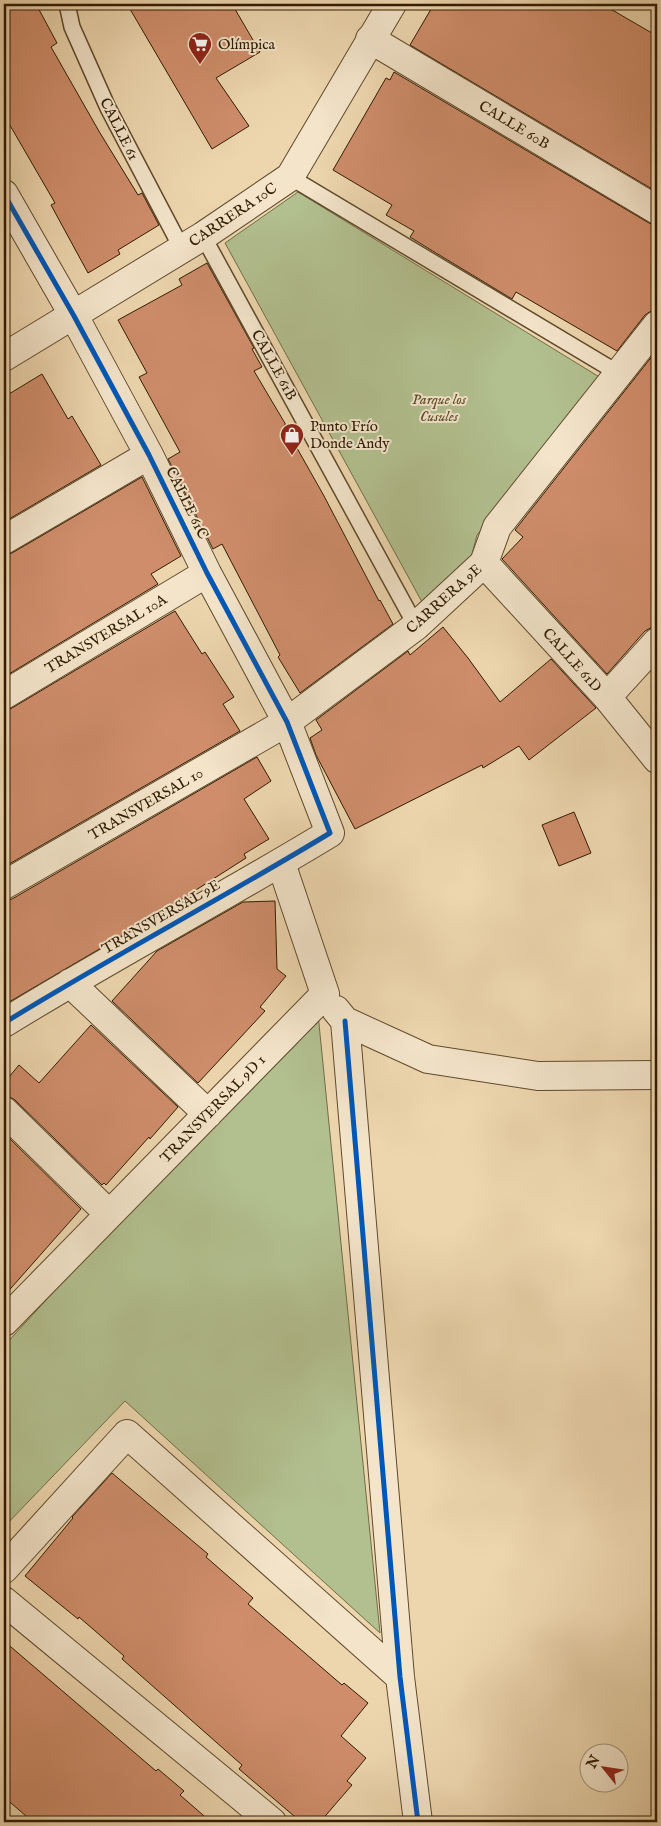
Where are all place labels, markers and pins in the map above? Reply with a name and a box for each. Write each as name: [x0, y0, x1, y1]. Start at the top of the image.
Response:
supermarket icon: Olímpica: [187, 31, 213, 65]
place label: Olímpica: [218, 35, 276, 54]
place label: Punto Frío Donde Andy: [310, 417, 390, 453]
shop icon: Punto Frío Donde Andy: [279, 422, 305, 456]

